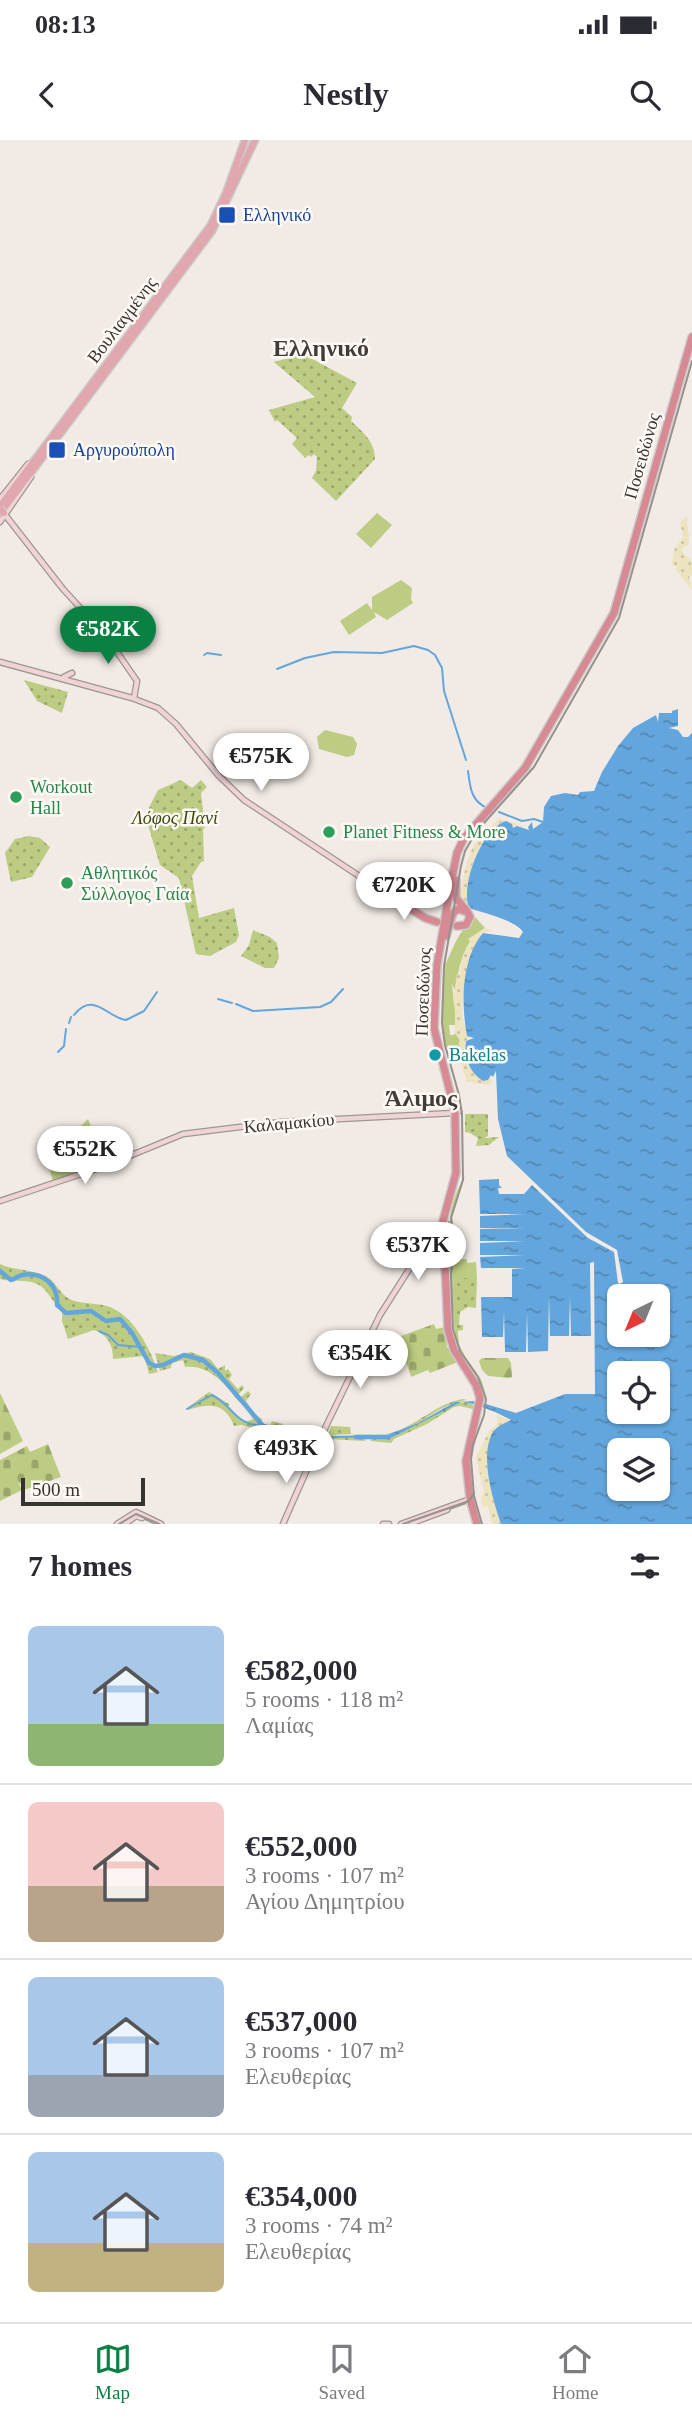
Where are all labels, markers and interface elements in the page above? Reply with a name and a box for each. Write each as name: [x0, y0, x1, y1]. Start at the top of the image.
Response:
text: 08:13: [35, 10, 96, 39]
icon: back: [28, 76, 66, 114]
text: Nestly: [303, 76, 389, 112]
icon: search: [626, 76, 664, 114]
marker: Ελληνικό: [217, 205, 237, 225]
place label: Ελληνικό: [243, 205, 311, 225]
street label: Βουλιαγμένης: [83, 273, 161, 367]
district label: Ελληνικό: [273, 335, 369, 361]
street label: Ποσειδώνος: [620, 411, 664, 501]
marker: Αργυρούπολη: [47, 440, 67, 460]
place label: Αργυρούπολη: [73, 440, 175, 460]
pin: €582K: [59, 606, 157, 666]
text: €582K: [76, 616, 140, 641]
pin: €575K: [212, 734, 310, 793]
text: €575K: [229, 743, 293, 768]
place label: Workout Hall: [30, 777, 93, 818]
marker: Workout Hall: [8, 789, 24, 805]
park label: Λόφος Πανί: [130, 808, 219, 828]
place label: Planet Fitness & More: [343, 822, 506, 842]
marker: Planet Fitness & More: [321, 824, 337, 840]
pin: €720K: [355, 862, 453, 922]
place label: Αθλητικός Σύλλογος Γαία: [81, 863, 190, 904]
text: €720K: [372, 872, 436, 897]
marker: Αθλητικός Σύλλογος Γαία: [59, 875, 75, 891]
street label: Ποσειδώνος: [411, 947, 435, 1037]
place label: Bakelas: [449, 1045, 506, 1065]
marker: Bakelas: [427, 1047, 443, 1063]
district label: Άλιμος: [385, 1085, 458, 1111]
street label: Καλαμακίου: [243, 1109, 335, 1137]
pin: €552K: [36, 1126, 134, 1186]
text: €552K: [53, 1136, 117, 1161]
pin: €537K: [369, 1222, 467, 1282]
text: €537K: [386, 1232, 450, 1257]
north arrow: [607, 1284, 670, 1348]
map controls: [607, 1284, 670, 1501]
pin: €354K: [311, 1330, 409, 1390]
text: €354K: [328, 1340, 392, 1365]
button: locate: [607, 1361, 670, 1424]
pin: €493K: [237, 1426, 335, 1485]
text: €493K: [254, 1435, 318, 1460]
button: layers: [607, 1438, 670, 1501]
scale bar: [21, 1475, 145, 1507]
text: 500 m: [32, 1479, 80, 1500]
icon: filters: [626, 1547, 664, 1585]
text: 7 homes: [28, 1549, 132, 1582]
text: €582,000: [245, 1653, 358, 1686]
icon: home: [84, 1654, 168, 1738]
text: 5 rooms · 118 m²: [245, 1687, 403, 1712]
text: Λαμίας: [245, 1713, 313, 1738]
text: €552,000: [245, 1829, 358, 1862]
icon: home: [84, 1830, 168, 1914]
text: 3 rooms · 107 m²: [245, 1863, 404, 1888]
text: Αγίου Δημητρίου: [245, 1889, 405, 1914]
text: €537,000: [245, 2004, 358, 2037]
icon: home: [84, 2005, 168, 2089]
text: 3 rooms · 107 m²: [245, 2038, 404, 2063]
text: Ελευθερίας: [245, 2064, 351, 2089]
text: €354,000: [245, 2179, 358, 2212]
icon: home: [84, 2180, 168, 2264]
text: 3 rooms · 74 m²: [245, 2213, 392, 2238]
text: Ελευθερίας: [245, 2239, 351, 2264]
tab: Map: [94, 2340, 132, 2404]
tab: Saved: [319, 2340, 365, 2404]
tab: Home: [552, 2340, 598, 2404]

